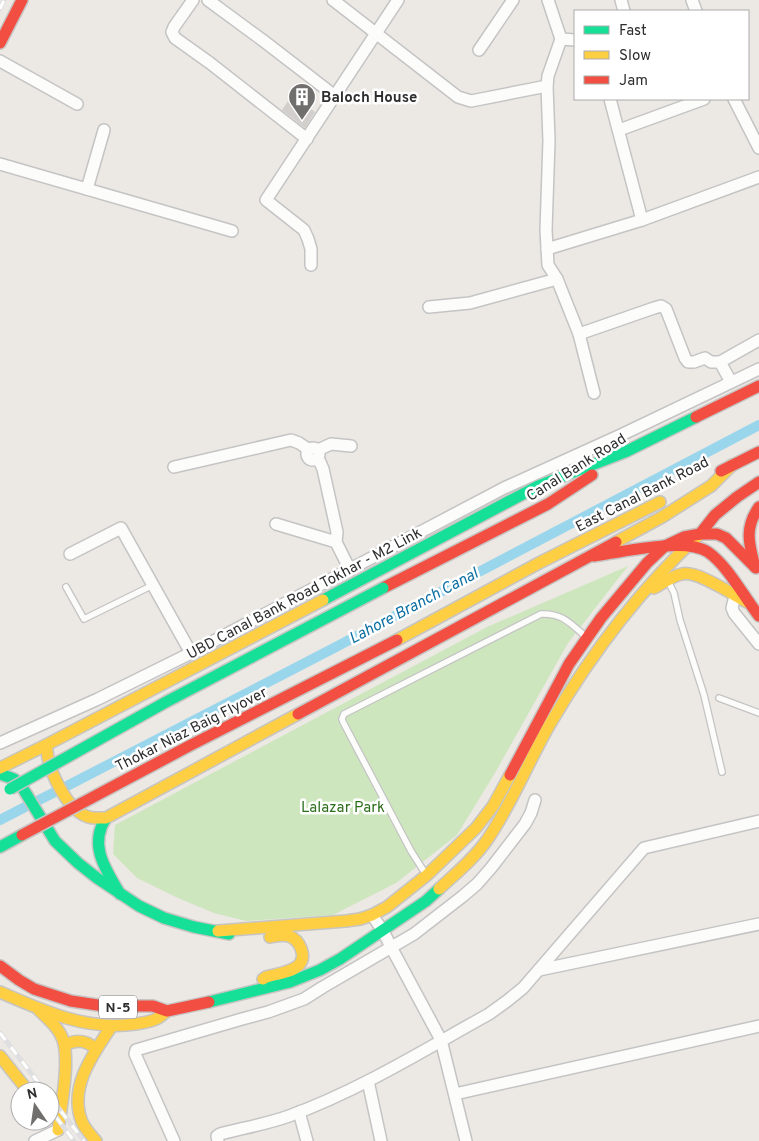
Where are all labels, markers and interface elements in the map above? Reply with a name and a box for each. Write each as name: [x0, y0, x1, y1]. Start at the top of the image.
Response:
legend: [574, 10, 749, 100]
text: Fast: [619, 22, 647, 41]
text: Slow: [619, 47, 651, 66]
text: Jam: [619, 72, 648, 91]
building icon: Baloch House: [287, 82, 317, 121]
place label: Baloch House: [321, 89, 417, 108]
street label: Canal Bank Road: [523, 430, 630, 507]
street label: East Canal Bank Road: [573, 453, 713, 537]
street label: UBD Canal Bank Road Tokhar - M2 Link: [184, 524, 426, 665]
water label: Lahore Branch Canal: [346, 564, 483, 649]
street label: Thokar Niaz Baig Flyover: [112, 684, 271, 777]
park label: Lalazar Park: [301, 799, 385, 818]
road number: N-5: [99, 996, 137, 1019]
north arrow: [10, 1081, 60, 1131]
text: N: [26, 1085, 39, 1104]

